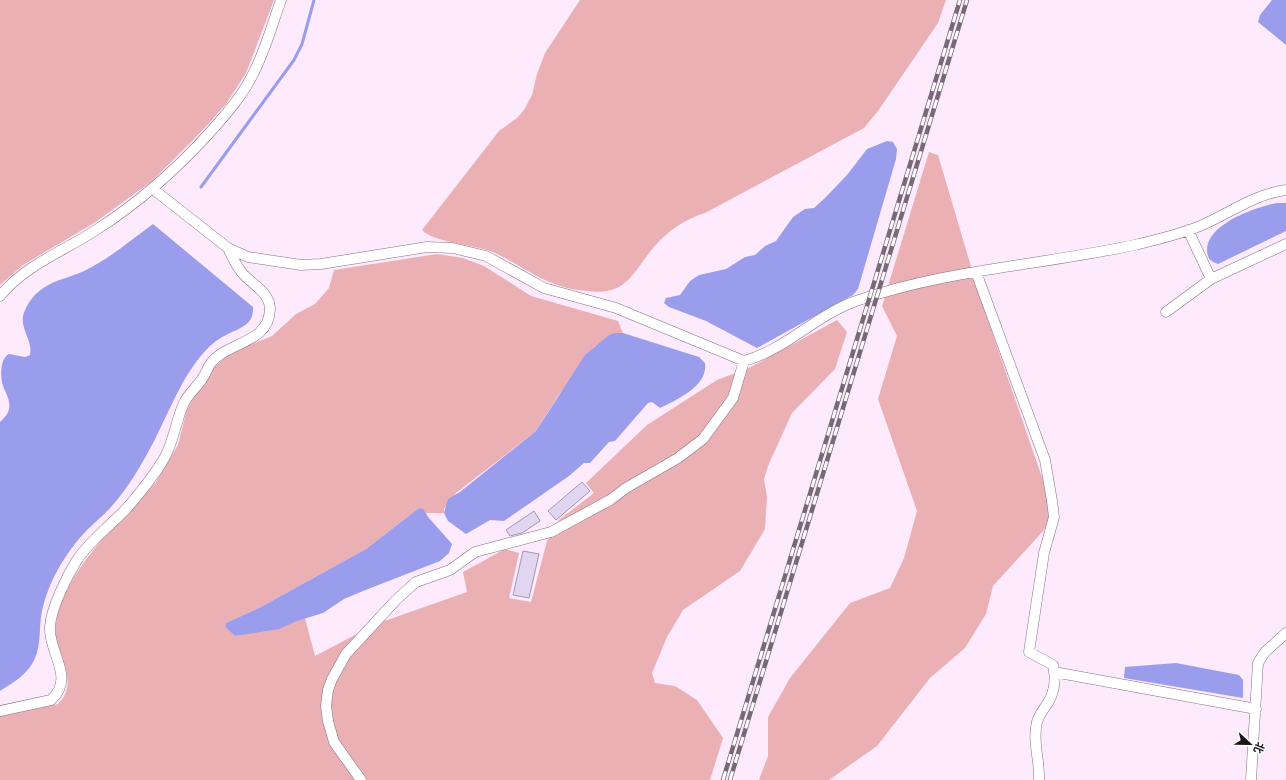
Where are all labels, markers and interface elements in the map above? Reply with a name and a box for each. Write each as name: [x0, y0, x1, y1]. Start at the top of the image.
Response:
north arrow: [1230, 724, 1270, 764]
text: 北: [1251, 740, 1267, 755]

